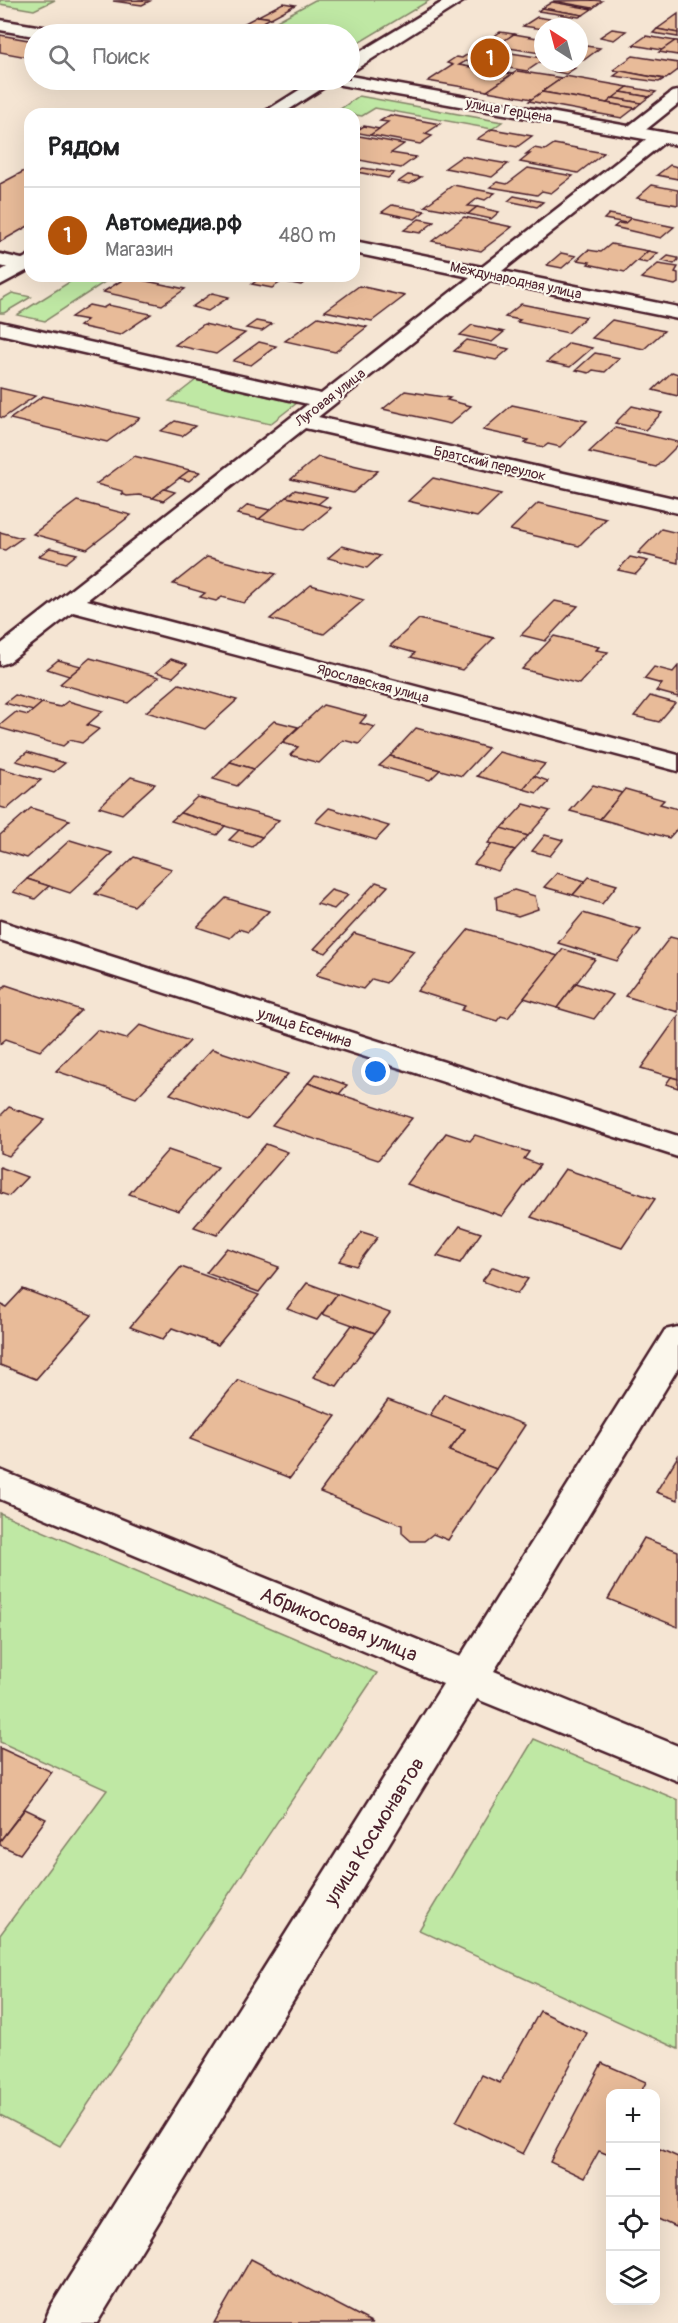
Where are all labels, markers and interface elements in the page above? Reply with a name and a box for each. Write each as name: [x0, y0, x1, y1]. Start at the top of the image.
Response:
north arrow: [534, 18, 588, 72]
search box: [24, 24, 360, 90]
pin: 1: [470, 36, 510, 80]
icon: search: [45, 41, 78, 74]
text: Поиск: [93, 43, 150, 71]
street label: улица Герцена: [463, 94, 553, 126]
text: Рядом: [48, 131, 120, 163]
text: Автомедиа.рф: [105, 209, 242, 237]
text: 1: [64, 223, 71, 248]
text: 480 m: [279, 223, 336, 248]
text: Магазин: [105, 237, 173, 262]
street label: Международная улица: [448, 258, 583, 303]
street label: Луговая улица: [291, 365, 369, 431]
street label: Братский переулок: [432, 442, 548, 485]
street label: Ярославская улица: [315, 660, 431, 707]
street label: улица Есенина: [254, 1003, 354, 1053]
your location: [361, 1057, 390, 1086]
street label: Абрикосовая улица: [257, 1582, 421, 1667]
street label: улица Космонавтов: [318, 1752, 430, 1911]
map controls: [606, 2089, 660, 2305]
button: +: [606, 2089, 660, 2143]
button: −: [606, 2143, 660, 2197]
button: locate: [606, 2197, 660, 2251]
button: layers: [606, 2251, 660, 2305]

